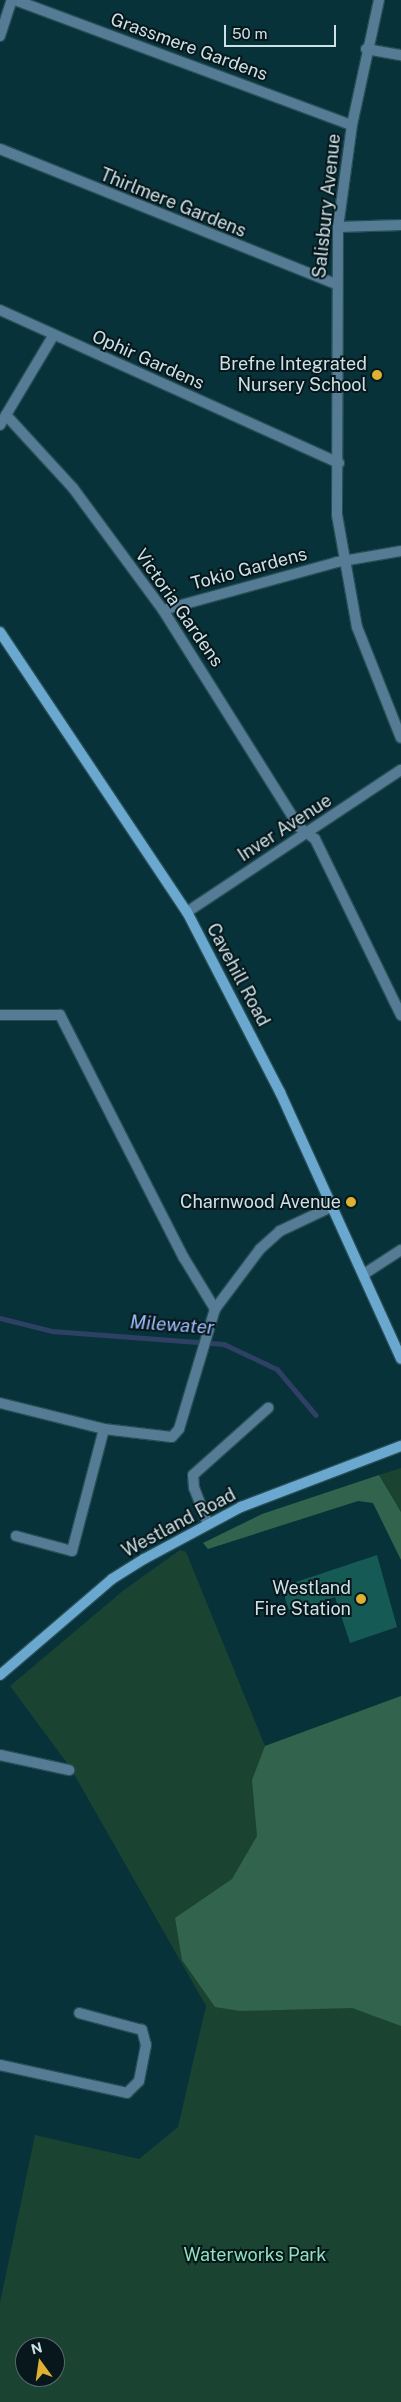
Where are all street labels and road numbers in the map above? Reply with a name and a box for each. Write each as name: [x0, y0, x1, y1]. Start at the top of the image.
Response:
street label: Grassmere Gardens: [108, 9, 270, 85]
street label: Salisbury Avenue: [309, 133, 345, 279]
street label: Thirlmere Gardens: [97, 164, 249, 242]
street label: Ophir Gardens: [89, 326, 207, 394]
street label: Tokio Gardens: [189, 543, 309, 595]
street label: Victoria Gardens: [130, 545, 228, 671]
street label: Inver Avenue: [234, 790, 336, 866]
street label: Cavehill Road: [202, 920, 274, 1030]
street label: Westland Road: [118, 1484, 240, 1562]

